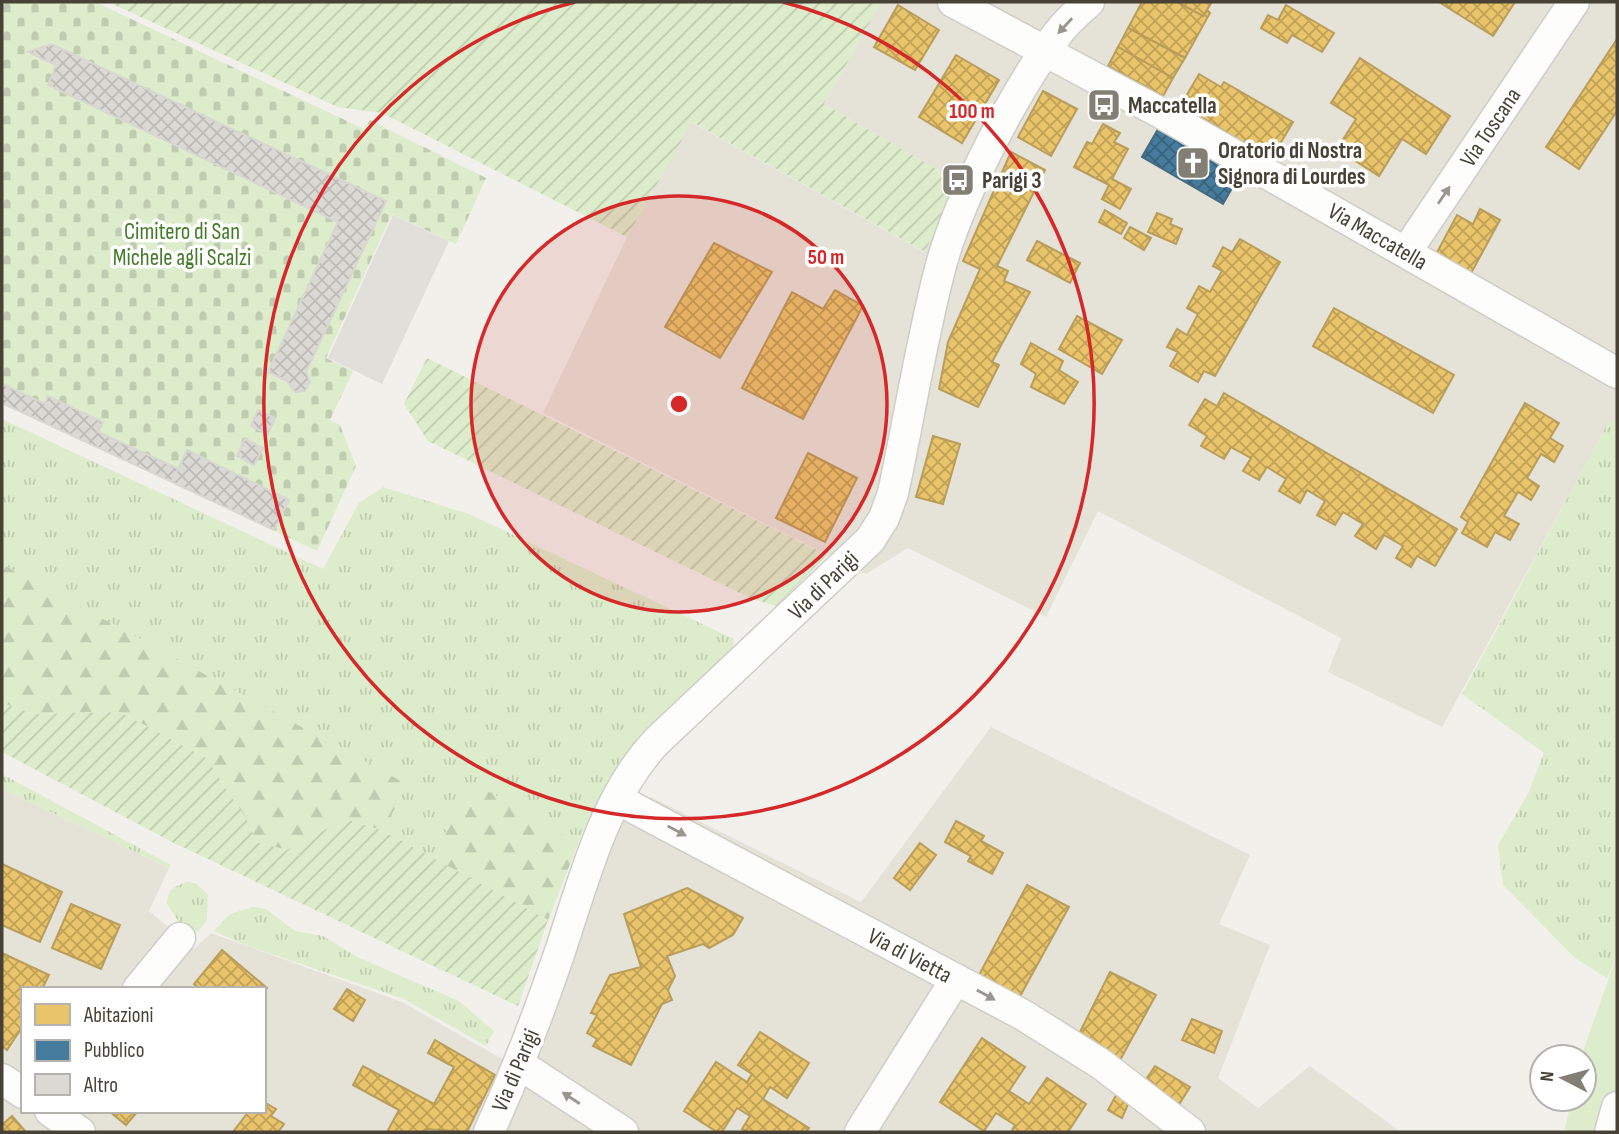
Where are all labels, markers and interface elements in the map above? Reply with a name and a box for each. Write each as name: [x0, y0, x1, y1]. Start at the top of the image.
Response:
one-way arrow: [1057, 17, 1073, 35]
street label: Via Toscana: [1454, 83, 1527, 172]
bus stop icon: Maccatella: [1085, 86, 1123, 124]
place label: Maccatella: [1128, 92, 1217, 120]
text: 100 m: [949, 99, 995, 124]
place label: Oratorio di Nostra Signora di Lourdes: [1218, 137, 1366, 191]
church icon: Oratorio di Nostra Signora di Lourdes: [1174, 144, 1212, 182]
bus stop icon: Parigi 3: [939, 161, 977, 199]
place label: Parigi 3: [982, 167, 1042, 195]
one-way arrow: [1437, 186, 1450, 205]
street label: Via Maccatella: [1323, 197, 1432, 276]
park label: Cimitero di San Michele agli Scalzi: [113, 218, 251, 272]
text: 50 m: [808, 245, 844, 270]
centre of rings: [667, 392, 691, 416]
street label: Via di Parigi: [783, 545, 865, 626]
one-way arrow: [667, 826, 687, 837]
street label: Via di Vietta: [863, 922, 956, 990]
legend: [21, 987, 266, 1113]
one-way arrow: [977, 989, 997, 1001]
text: Abitazioni: [83, 1003, 153, 1028]
street label: Via di Parigi: [486, 1025, 546, 1116]
text: Pubblico: [84, 1038, 144, 1063]
north arrow: [1528, 1043, 1598, 1113]
text: N: [1536, 1070, 1560, 1083]
text: Altro: [83, 1073, 118, 1098]
one-way arrow: [562, 1091, 580, 1105]

